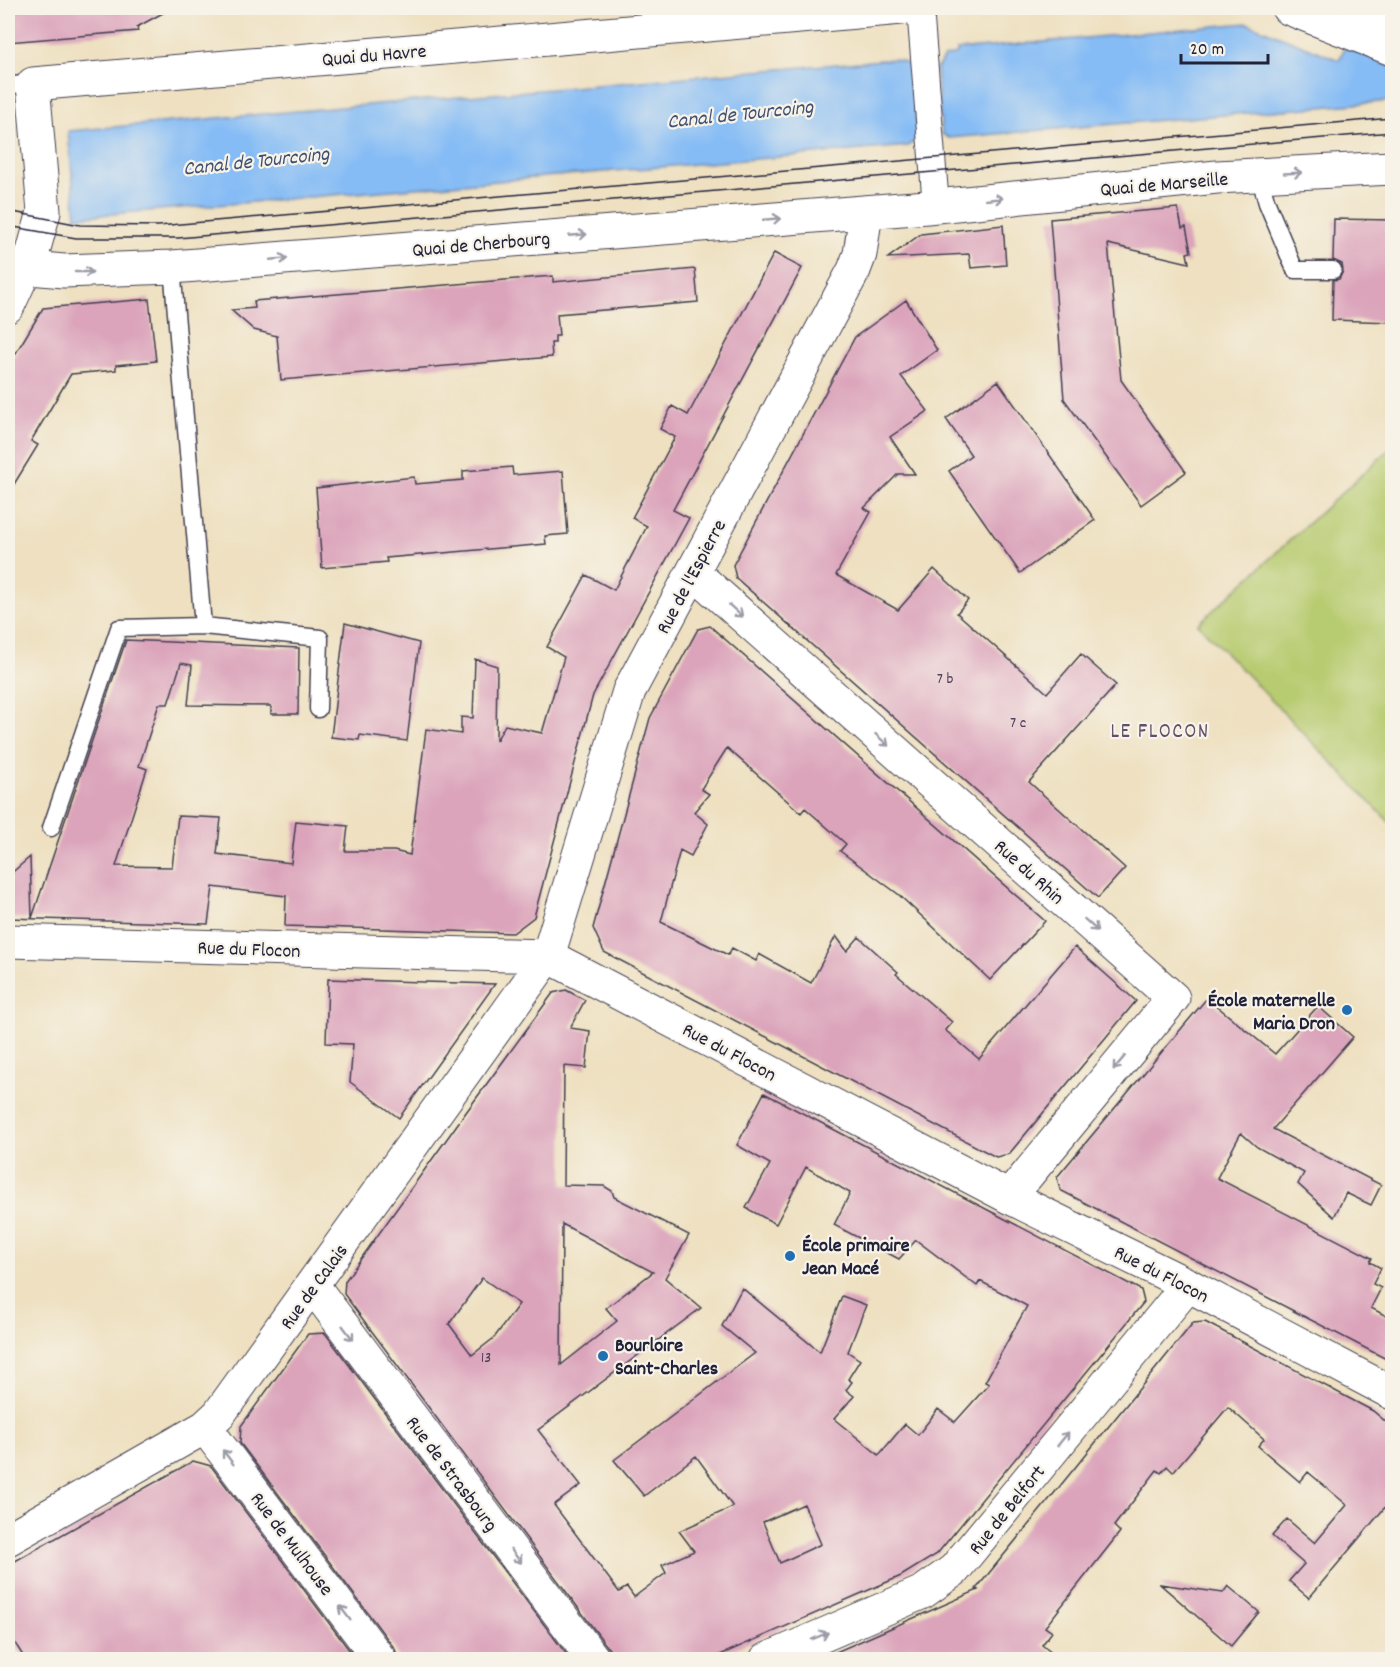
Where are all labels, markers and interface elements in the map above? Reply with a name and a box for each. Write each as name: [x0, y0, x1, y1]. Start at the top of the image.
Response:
scale bar: [1181, 27, 1268, 65]
street label: Quai du Havre: [321, 38, 428, 75]
text: 20 m: [1190, 38, 1224, 63]
water label: Canal de Tourcoing: [666, 93, 816, 139]
water label: Canal de Tourcoing: [182, 140, 332, 186]
street label: Quai de Marseille: [1099, 166, 1230, 206]
one-way arrow: [1282, 168, 1302, 179]
one-way arrow: [983, 193, 1003, 204]
one-way arrow: [762, 214, 782, 225]
street label: Quai de Cherbourg: [411, 226, 551, 266]
one-way arrow: [567, 229, 587, 240]
one-way arrow: [268, 253, 288, 264]
one-way arrow: [74, 266, 94, 277]
street label: Rue de l'Espierre: [651, 515, 735, 640]
one-way arrow: [729, 604, 744, 618]
house number: 7 b: [937, 668, 953, 691]
house number: 7 c: [1010, 712, 1026, 735]
district label: LE FLOCON: [1110, 718, 1210, 748]
one-way arrow: [875, 733, 890, 747]
street label: Rue du Rhin: [987, 834, 1069, 912]
one-way arrow: [1083, 918, 1098, 932]
street label: Rue du Flocon: [197, 935, 301, 967]
place label: École maternelle Maria Dron: [1208, 988, 1335, 1039]
marker: École maternelle Maria Dron: [1340, 1003, 1354, 1017]
street label: Rue du Flocon: [677, 1017, 781, 1090]
one-way arrow: [1113, 1055, 1126, 1071]
place label: École primaire Jean Macé: [802, 1233, 910, 1284]
street label: Rue de Calais: [275, 1239, 356, 1336]
street label: Rue du Flocon: [1108, 1240, 1213, 1312]
marker: École primaire Jean Macé: [783, 1249, 797, 1263]
one-way arrow: [341, 1325, 354, 1341]
place label: Bourloire Saint-Charles: [615, 1333, 718, 1384]
house number: 13: [481, 1347, 491, 1370]
marker: Bourloire Saint-Charles: [596, 1349, 610, 1363]
street label: Rue de Strasbourg: [398, 1411, 503, 1538]
one-way arrow: [1057, 1431, 1070, 1447]
one-way arrow: [221, 1449, 234, 1465]
street label: Rue de Belfort: [963, 1460, 1053, 1562]
street label: Rue de Mulhouse: [242, 1487, 339, 1603]
one-way arrow: [510, 1547, 522, 1563]
one-way arrow: [339, 1605, 351, 1621]
one-way arrow: [810, 1630, 829, 1641]

